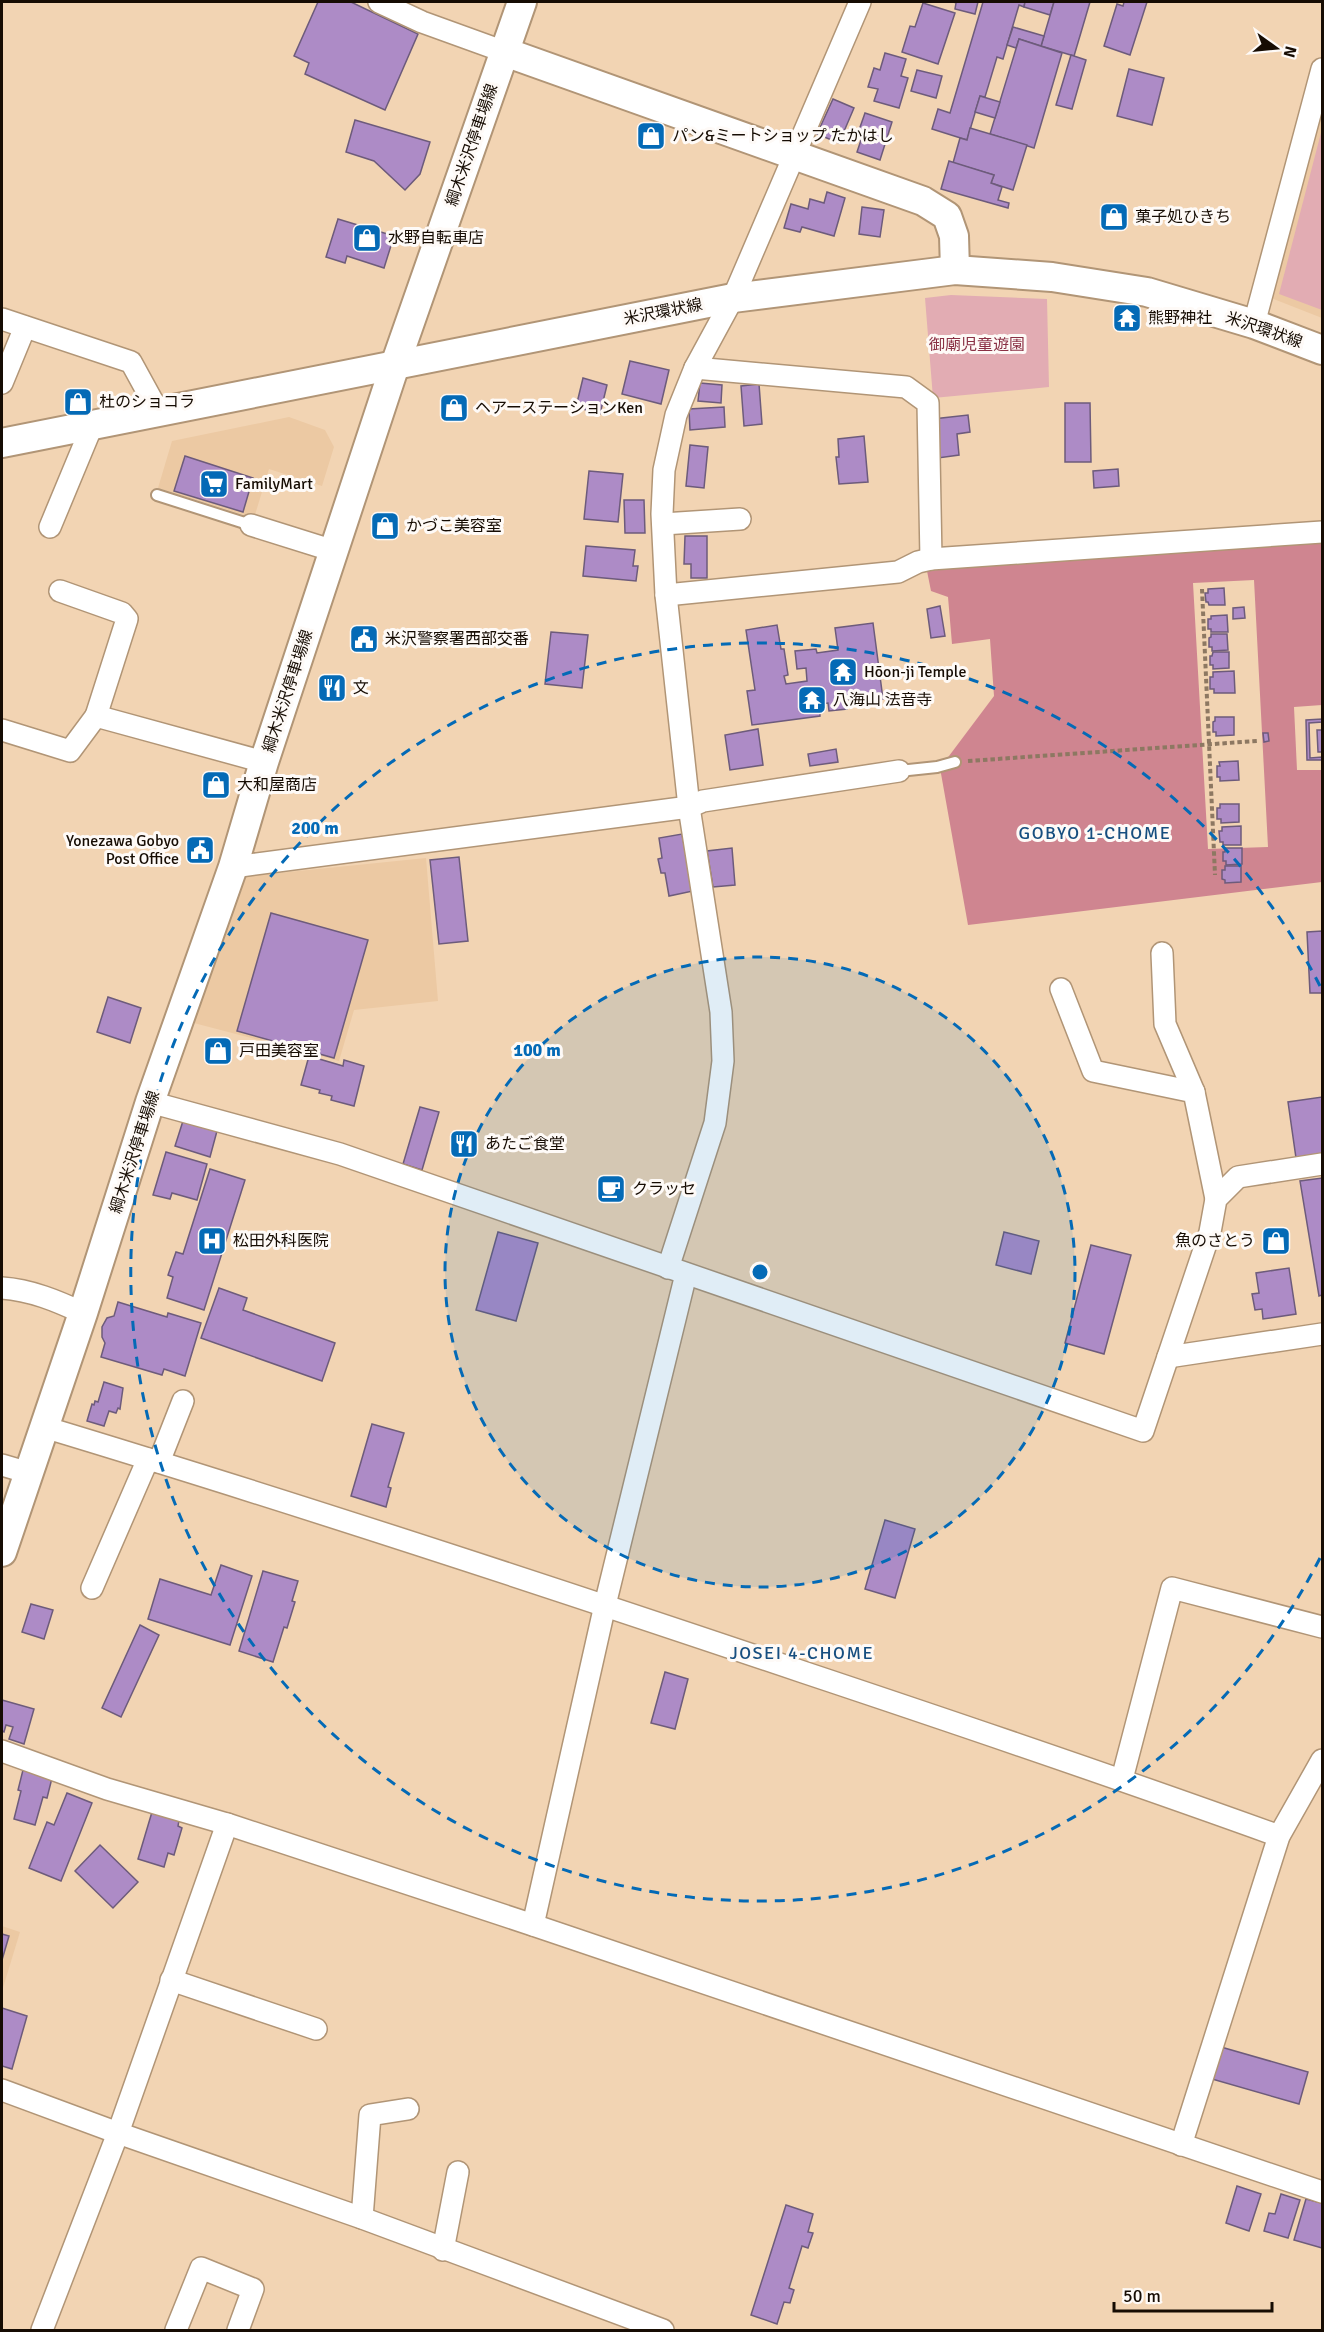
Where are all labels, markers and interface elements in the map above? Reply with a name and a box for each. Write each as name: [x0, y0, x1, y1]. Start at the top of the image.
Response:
north arrow: [1246, 18, 1306, 78]
text: N: [1278, 44, 1301, 60]
street label: 綱木米沢停車場線: [442, 81, 502, 209]
shop icon: パン&ミートショップ たかはし: [635, 120, 667, 152]
place label: パン&ミートショップ たかはし: [672, 126, 894, 146]
shop icon: 菓子処ひきち: [1098, 201, 1130, 233]
place label: 菓子処ひきち: [1135, 207, 1231, 227]
shop icon: 水野自転車店: [351, 222, 383, 254]
place label: 水野自転車店: [388, 228, 484, 248]
street label: 米沢環状線: [622, 295, 704, 329]
temple icon: 熊野神社: [1111, 302, 1143, 334]
place label: 熊野神社: [1148, 308, 1212, 328]
street label: 米沢環状線: [1223, 308, 1305, 352]
park label: 御廟児童遊園: [929, 335, 1025, 355]
shop icon: 杜のショコラ: [62, 386, 94, 418]
place label: 杜のショコラ: [99, 392, 195, 412]
shop icon: ヘアーステーションKen: [438, 392, 470, 424]
place label: ヘアーステーションKen: [475, 398, 643, 418]
supermarket icon: FamilyMart: [198, 468, 230, 500]
place label: FamilyMart: [235, 474, 313, 494]
shop icon: かづこ美容室: [369, 510, 401, 542]
place label: かづこ美容室: [406, 516, 502, 536]
public building icon: 米沢警察署西部交番: [348, 623, 380, 655]
street label: 綱木米沢停車場線: [259, 627, 317, 755]
place label: 米沢警察署西部交番: [385, 629, 529, 649]
temple icon: Hōon-ji Temple: [827, 656, 859, 688]
place label: Hōon-ji Temple: [864, 662, 966, 682]
restaurant icon: 文: [316, 672, 348, 704]
place label: 文: [353, 678, 369, 698]
temple icon: 八海山 法音寺: [796, 684, 828, 716]
place label: 八海山 法音寺: [833, 690, 933, 710]
shop icon: 大和屋商店: [200, 769, 232, 801]
place label: 大和屋商店: [237, 775, 317, 795]
text: 200 m: [291, 817, 339, 839]
district label: GOBYO 1-CHOME: [1019, 822, 1171, 844]
place label: Yonezawa Gobyo Post Office: [66, 831, 179, 869]
public building icon: Yonezawa Gobyo Post Office: [184, 834, 216, 866]
shop icon: 戸田美容室: [202, 1035, 234, 1067]
text: 100 m: [513, 1039, 561, 1061]
place label: 戸田美容室: [239, 1041, 319, 1061]
street label: 綱木米沢停車場線: [106, 1088, 164, 1216]
restaurant icon: あたご食堂: [448, 1128, 480, 1160]
place label: あたご食堂: [485, 1134, 565, 1154]
cafe icon: クラッセ: [595, 1173, 627, 1205]
place label: クラッセ: [632, 1179, 696, 1199]
hospital icon: 松田外科医院: [196, 1225, 228, 1257]
shop icon: 魚のさとう: [1260, 1225, 1292, 1257]
place label: 松田外科医院: [233, 1231, 329, 1251]
place label: 魚のさとう: [1175, 1231, 1255, 1251]
centre of rings: [750, 1262, 770, 1282]
district label: JOSEI 4-CHOME: [730, 1642, 874, 1664]
scale bar: [1114, 2275, 1272, 2313]
text: 50 m: [1123, 2285, 1161, 2307]

